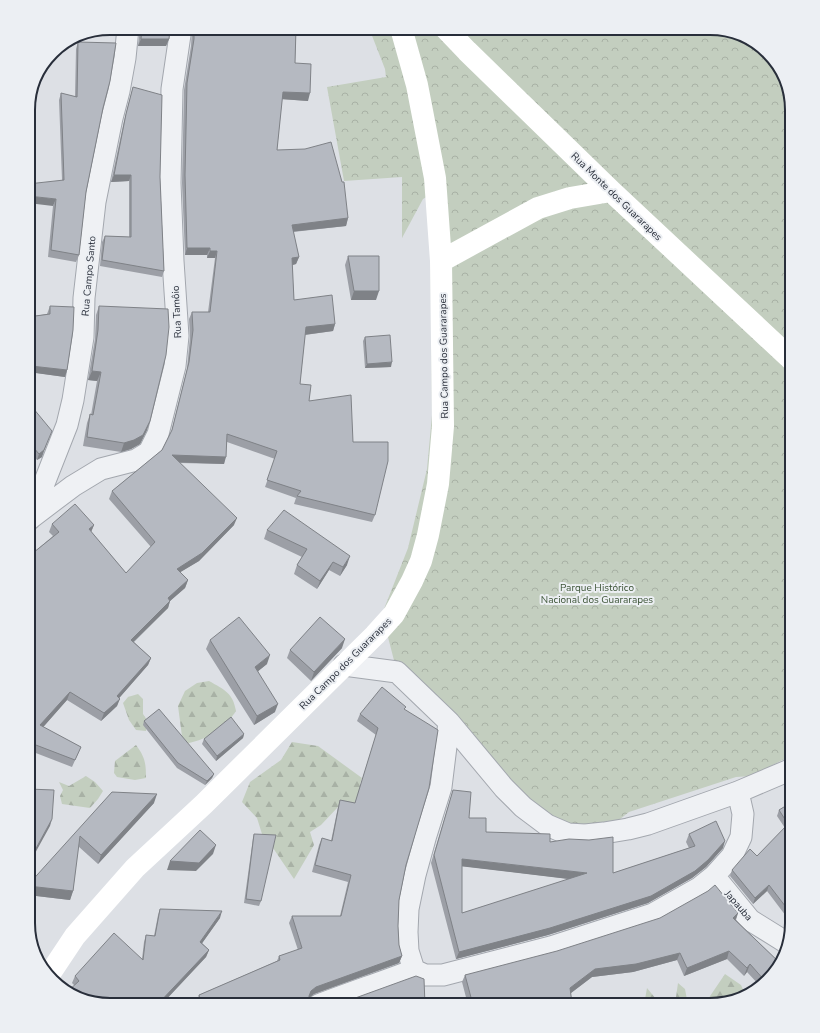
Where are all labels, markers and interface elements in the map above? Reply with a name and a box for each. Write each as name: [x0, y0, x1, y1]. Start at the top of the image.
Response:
street label: Rua Monte dos Guararapes: [568, 149, 665, 244]
street label: Rua Campo Santo: [79, 235, 100, 317]
street label: Rua Tamôio: [169, 285, 185, 339]
street label: Rua Campo dos Guararapes: [436, 293, 452, 419]
park label: Parque Histórico Nacional dos Guararapes: [541, 581, 653, 607]
street label: Rua Campo dos Guararapes: [297, 614, 395, 713]
street label: Japauba: [720, 887, 755, 924]

